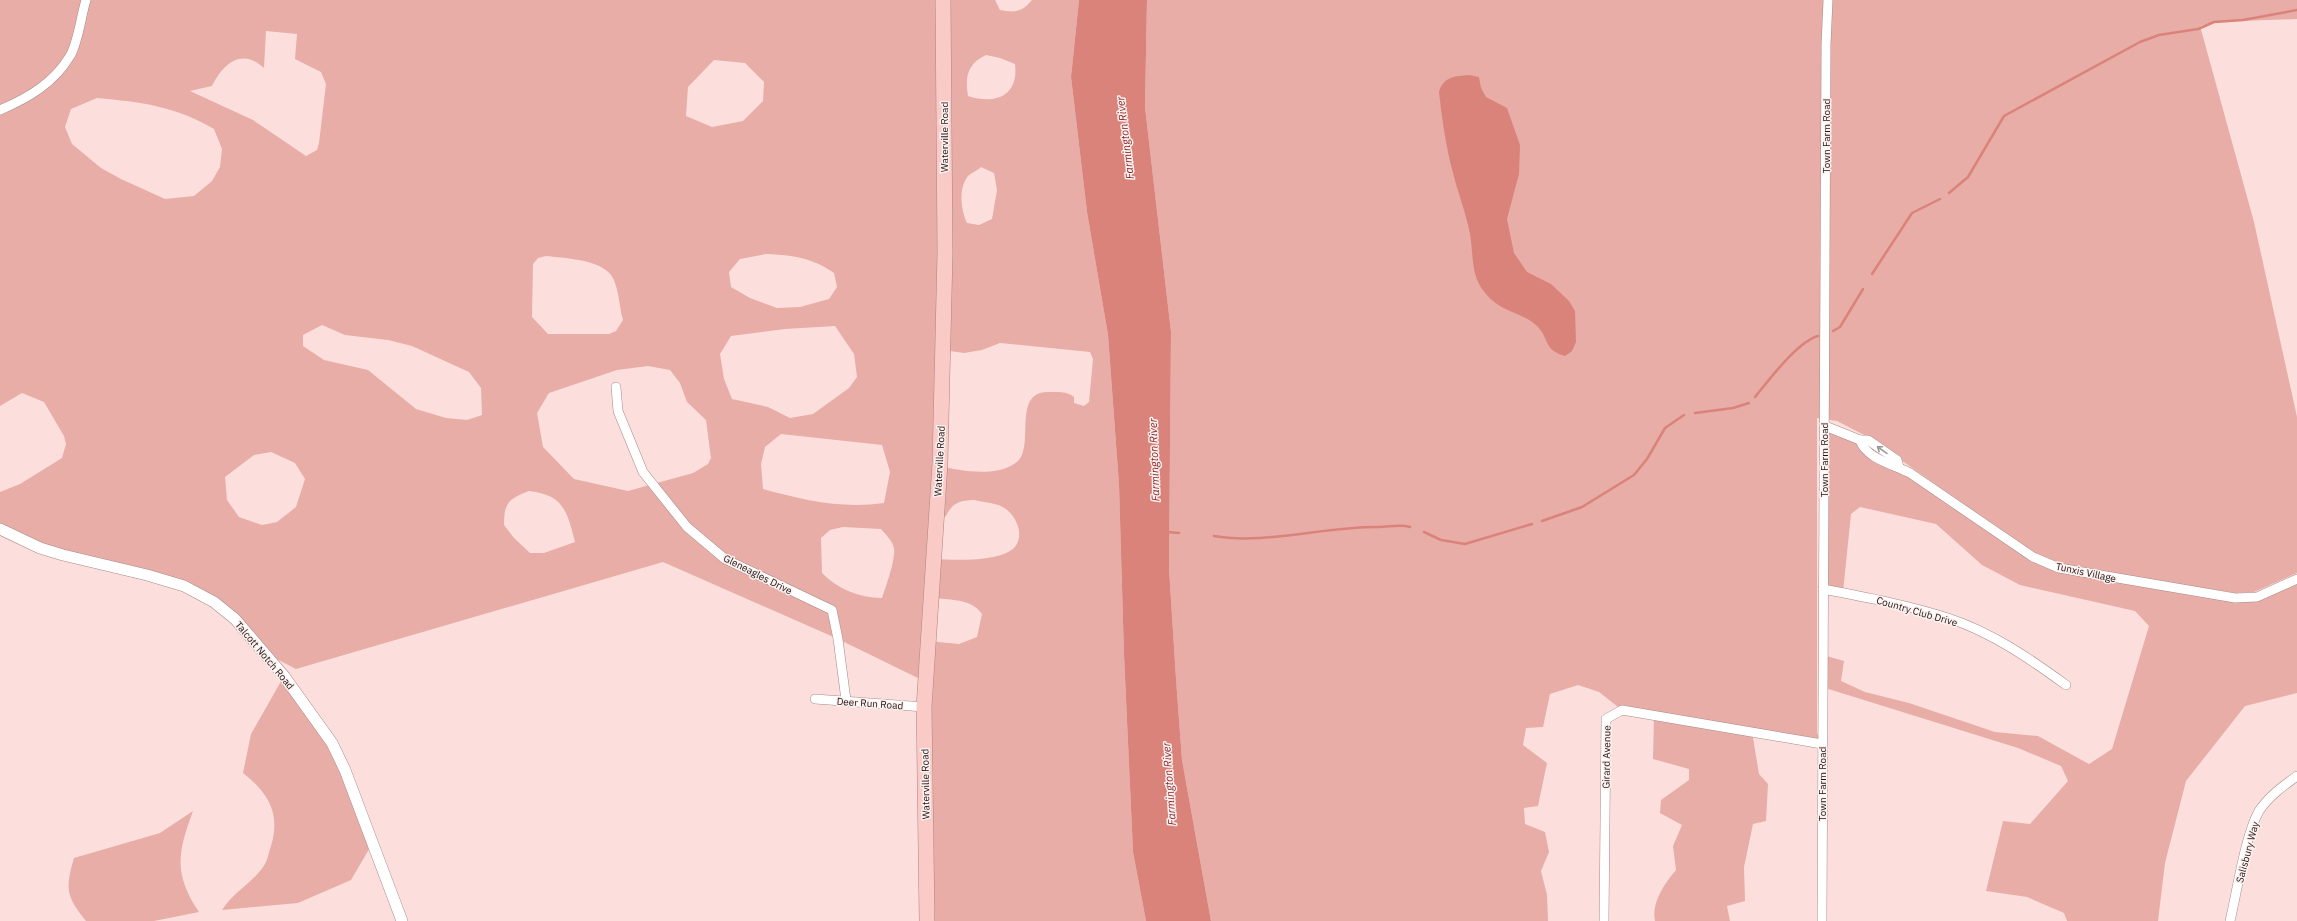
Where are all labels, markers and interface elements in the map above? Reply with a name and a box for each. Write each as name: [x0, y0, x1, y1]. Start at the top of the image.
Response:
water label: Farmington River: [1113, 95, 1137, 180]
street label: Town Farm Road: [1820, 99, 1833, 173]
street label: Waterville Road: [938, 102, 951, 172]
water label: Farmington River: [1146, 417, 1162, 502]
street label: Town Farm Road: [1818, 423, 1831, 497]
street label: Waterville Road: [931, 425, 948, 497]
one-way arrow: [1877, 446, 1888, 454]
street label: Gleneagles Drive: [721, 551, 795, 598]
street label: Tunxis Village: [2055, 560, 2118, 585]
street label: Country Club Drive: [1875, 594, 1959, 629]
street label: Talcott Notch Road: [232, 619, 297, 692]
street label: Deer Run Road: [836, 695, 904, 712]
street label: Girard Avenue: [1599, 725, 1614, 789]
water label: Farmington River: [1159, 741, 1179, 826]
street label: Town Farm Road: [1816, 747, 1829, 821]
street label: Waterville Road: [918, 749, 933, 819]
street label: Salisbury Way: [2233, 820, 2262, 884]

